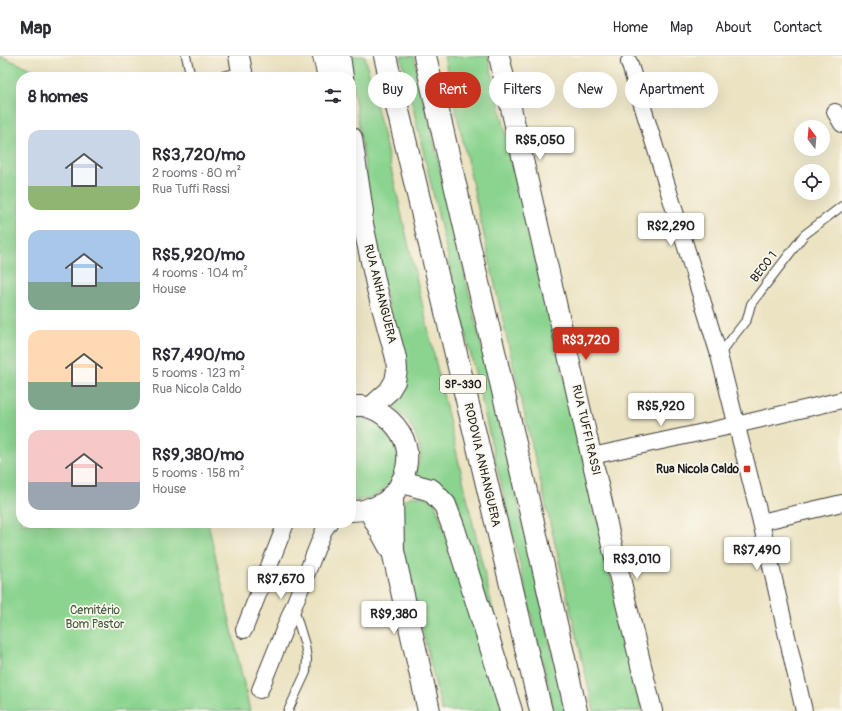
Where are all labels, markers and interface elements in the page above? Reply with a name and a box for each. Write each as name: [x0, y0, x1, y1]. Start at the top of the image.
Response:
text: Map: [20, 16, 51, 40]
text: Home: [613, 19, 648, 36]
text: Map: [670, 19, 693, 36]
text: About: [715, 19, 751, 36]
text: Contact: [773, 19, 822, 36]
chip: Buy: [368, 72, 417, 108]
chip: Rent: [425, 72, 481, 108]
chip: Filters: [489, 72, 555, 108]
chip: New: [563, 72, 617, 108]
chip: Apartment: [625, 72, 718, 108]
icon: filters: [322, 85, 344, 107]
text: 8 homes: [28, 86, 88, 107]
north arrow: [794, 120, 830, 156]
map controls: [794, 120, 830, 200]
pin: R$5,050: [503, 127, 577, 161]
text: R$5,050: [515, 132, 565, 148]
text: R$3,720/mo: [152, 144, 245, 165]
icon: home: [60, 146, 108, 194]
button: locate: [794, 164, 830, 200]
text: 2 rooms · 80 m²: [152, 165, 241, 181]
text: Rua Tuffi Rassi: [152, 181, 229, 197]
pin: R$2,290: [634, 213, 708, 247]
text: R$2,290: [647, 218, 695, 234]
street label: RUA ANHANGUERA: [360, 243, 400, 345]
text: R$5,920/mo: [152, 244, 245, 265]
icon: home: [60, 246, 108, 294]
street label: BECO 1: [747, 249, 781, 285]
text: 4 rooms · 104 m²: [152, 265, 248, 281]
text: House: [152, 281, 186, 297]
pin: R$3,720: [549, 327, 623, 361]
text: R$3,720: [562, 332, 610, 348]
text: R$7,490/mo: [152, 344, 245, 365]
icon: home: [60, 346, 108, 394]
text: 5 rooms · 123 m²: [152, 365, 245, 381]
road number: SP-330: [440, 375, 486, 393]
text: Rua Nicola Caldo: [152, 381, 242, 397]
street label: RUA TUFFI RASSI: [568, 383, 604, 477]
pin: R$5,920: [624, 393, 698, 427]
text: R$5,920: [637, 398, 685, 414]
street label: RODOVIA ANHANGUERA: [460, 401, 504, 529]
text: R$9,380/mo: [152, 444, 244, 465]
icon: home: [60, 446, 108, 494]
place label: Rua Nicola Caldo: [656, 462, 740, 477]
marker: Rua Nicola Caldo: [742, 464, 752, 474]
text: 5 rooms · 158 m²: [152, 465, 244, 481]
text: House: [152, 481, 186, 497]
pin: R$7,490: [720, 537, 794, 571]
text: R$7,490: [733, 542, 781, 558]
pin: R$3,010: [600, 546, 674, 580]
text: R$3,010: [613, 551, 661, 567]
pin: R$7,670: [244, 566, 318, 600]
text: R$7,670: [257, 571, 305, 587]
pin: R$9,380: [357, 601, 431, 635]
park label: Cemitério Bom Pastor: [66, 603, 125, 632]
text: R$9,380: [370, 606, 418, 622]

